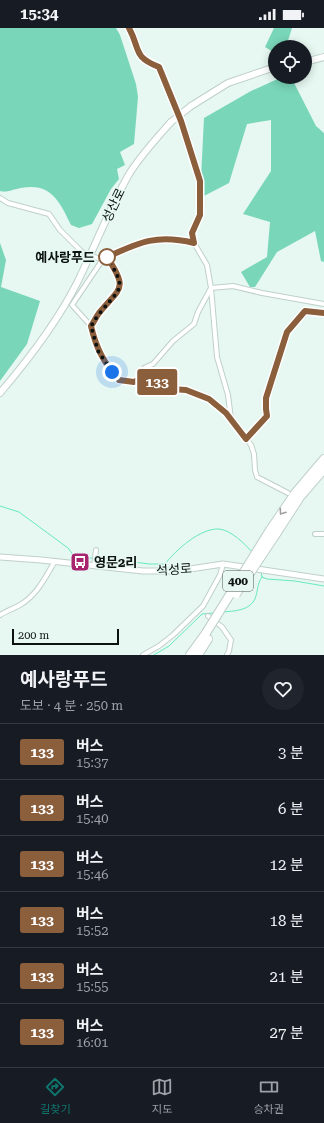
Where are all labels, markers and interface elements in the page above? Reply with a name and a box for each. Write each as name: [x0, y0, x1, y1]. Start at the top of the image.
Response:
text: 15:34: [20, 5, 58, 23]
map controls: [268, 40, 312, 84]
button: locate: [268, 40, 312, 84]
street label: 성산로: [99, 186, 128, 225]
marker: 예사랑푸드: [98, 248, 116, 266]
place label: 예사랑푸드: [35, 250, 95, 265]
your location: [102, 362, 122, 382]
line badge: 133: [134, 369, 180, 395]
text: 133: [145, 374, 169, 390]
one-way arrow: [280, 507, 287, 514]
bus stop icon: 영문2리: [69, 551, 91, 573]
place label: 영문2리: [94, 555, 137, 570]
street label: 석성로: [156, 561, 192, 578]
road number: 400: [223, 571, 253, 591]
scale bar: [12, 627, 119, 646]
text: 200 m: [18, 629, 49, 642]
text: 예사랑푸드: [20, 668, 107, 691]
button: heart: [262, 668, 304, 710]
text: 도보 · 4 분 · 250 m: [20, 698, 123, 713]
text: 버스: [76, 737, 104, 755]
text: 133: [30, 744, 54, 760]
text: 3 분: [278, 744, 304, 762]
text: 15:37: [76, 755, 108, 770]
text: 버스: [76, 793, 104, 811]
text: 133: [30, 800, 54, 816]
text: 6 분: [278, 800, 304, 818]
text: 15:40: [76, 811, 108, 826]
text: 버스: [76, 849, 104, 867]
text: 133: [30, 856, 54, 872]
text: 12 분: [270, 856, 304, 874]
text: 15:46: [76, 867, 108, 882]
text: 버스: [76, 905, 104, 923]
text: 133: [30, 912, 54, 928]
text: 18 분: [270, 912, 304, 930]
text: 15:52: [76, 923, 108, 938]
text: 버스: [76, 961, 104, 979]
text: 133: [30, 968, 54, 984]
text: 21 분: [270, 968, 304, 986]
text: 15:55: [76, 979, 108, 994]
text: 버스: [76, 1017, 104, 1035]
text: 133: [30, 1024, 54, 1040]
text: 27 분: [270, 1024, 304, 1042]
text: 16:01: [76, 1035, 108, 1050]
tab: 길찾기: [40, 1076, 71, 1116]
tab: 지도: [151, 1076, 173, 1116]
tab: 승차권: [253, 1076, 284, 1116]

